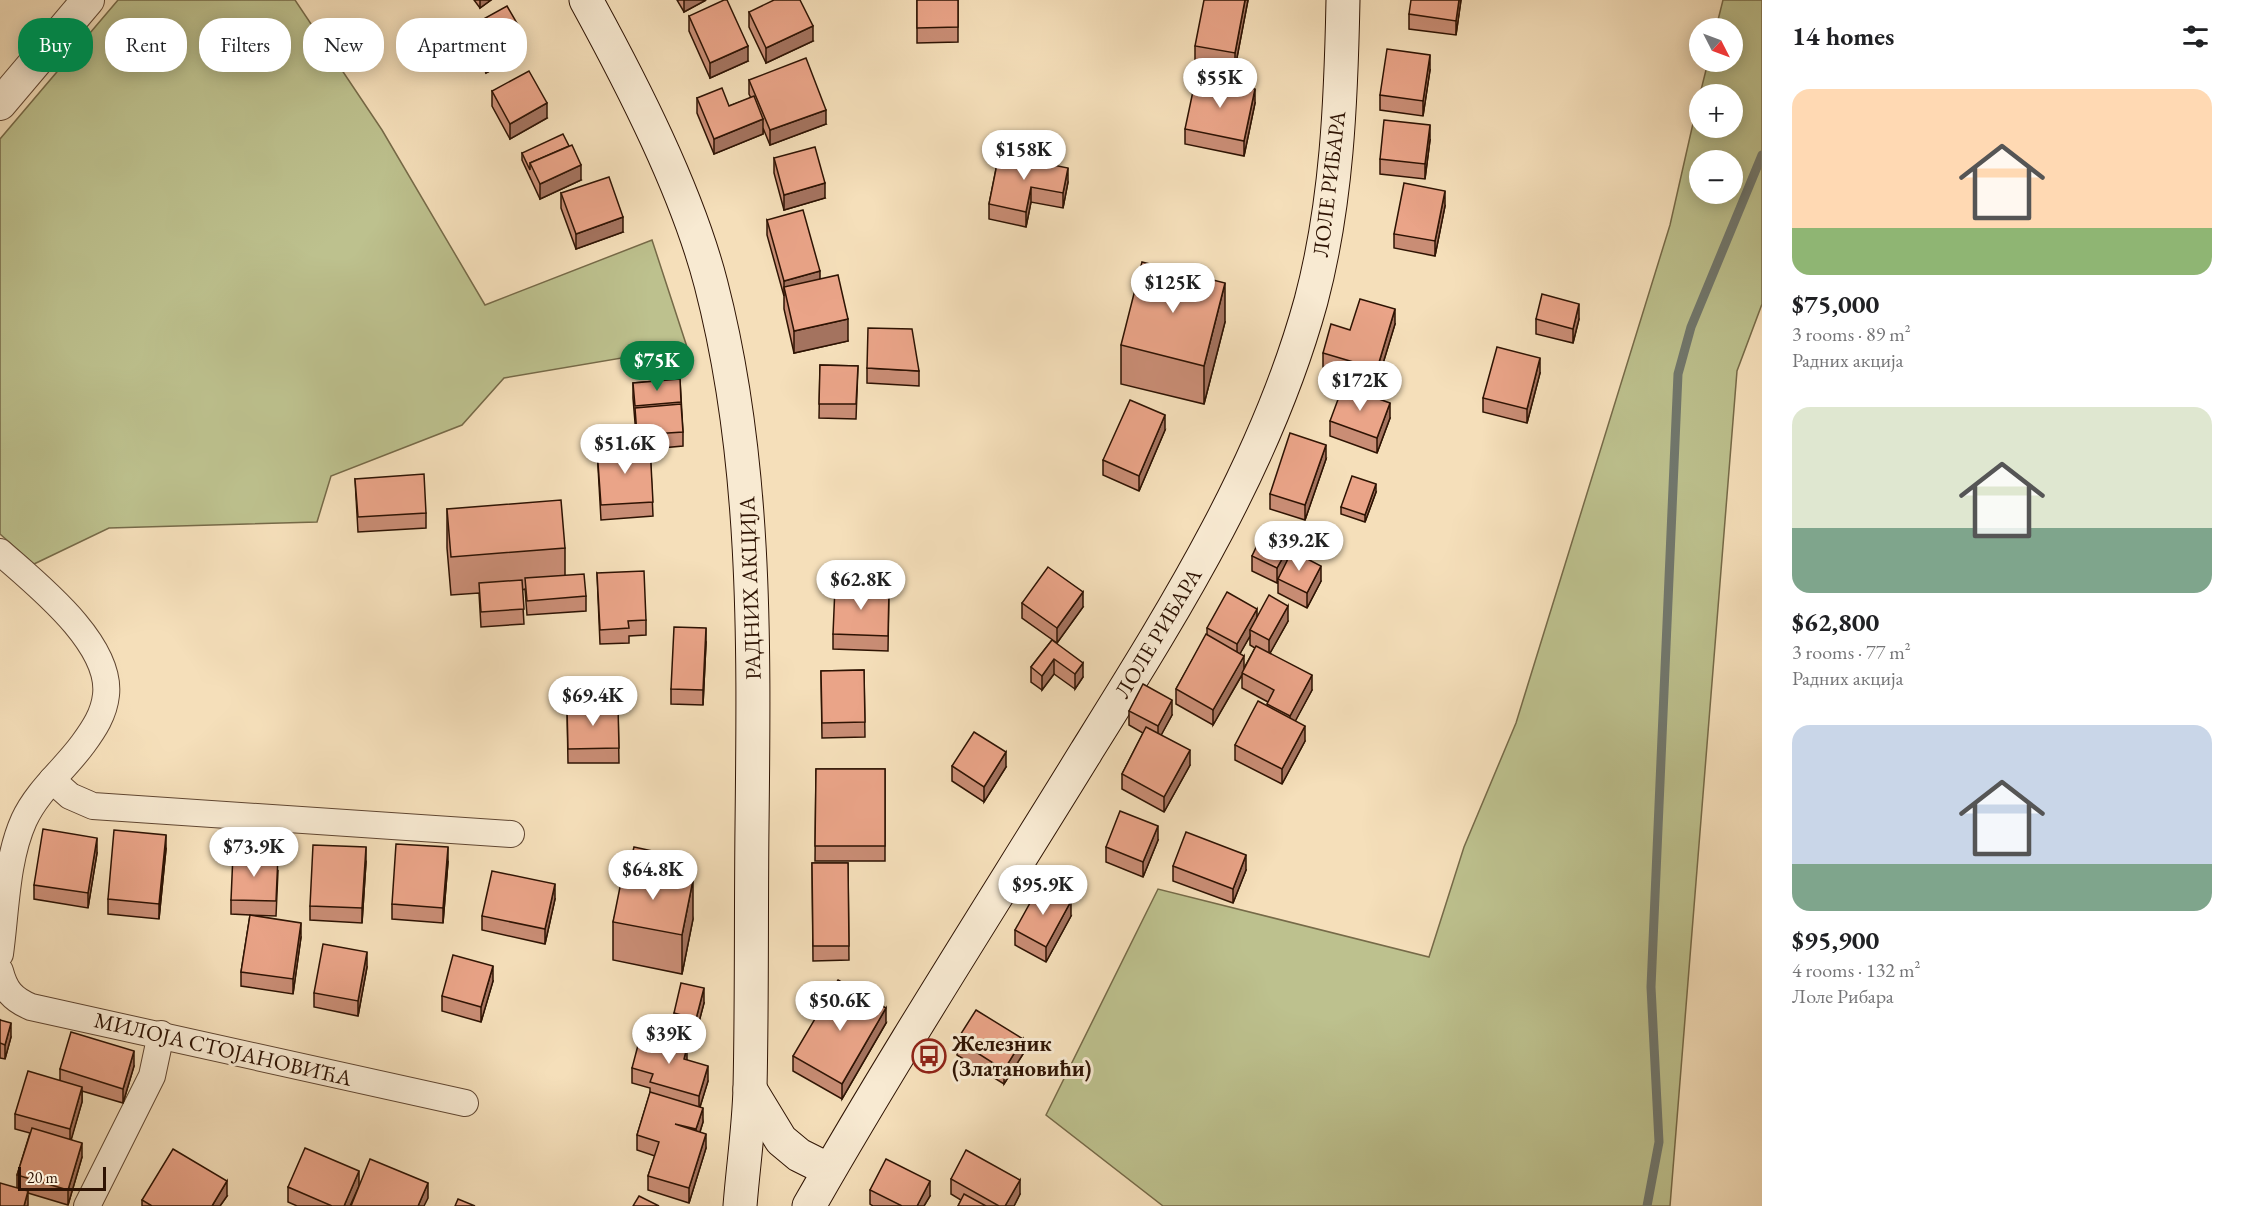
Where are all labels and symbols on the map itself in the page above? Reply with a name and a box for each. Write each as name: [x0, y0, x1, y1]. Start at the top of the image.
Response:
north arrow: [1689, 18, 1743, 72]
pin: $55K: [1184, 58, 1256, 109]
street label: ЛОЛЕ РИБАРА: [1306, 109, 1352, 259]
pin: $158K: [982, 130, 1066, 181]
pin: $125K: [1131, 263, 1215, 314]
pin: $75K: [621, 341, 693, 392]
pin: $172K: [1318, 361, 1402, 412]
pin: $51.6K: [576, 424, 674, 475]
street label: РАДНИХ АКЦИЈА: [732, 495, 768, 680]
pin: $39.2K: [1250, 521, 1348, 572]
pin: $62.8K: [812, 560, 910, 611]
street label: ЛОЛЕ РИБАРА: [1108, 562, 1209, 703]
pin: $69.4K: [544, 676, 642, 727]
pin: $73.9K: [205, 827, 303, 878]
pin: $64.8K: [604, 850, 702, 901]
pin: $95.9K: [994, 865, 1092, 916]
pin: $50.6K: [791, 981, 889, 1032]
street label: МИЛОЈА СТОЈАНОВИЋА: [91, 1005, 355, 1093]
pin: $39K: [633, 1014, 705, 1065]
place label: Железник (Златановићи): [951, 1029, 1091, 1083]
bus stop icon: Железник (Златановићи): [911, 1038, 947, 1074]
scale bar: [18, 1164, 106, 1192]

